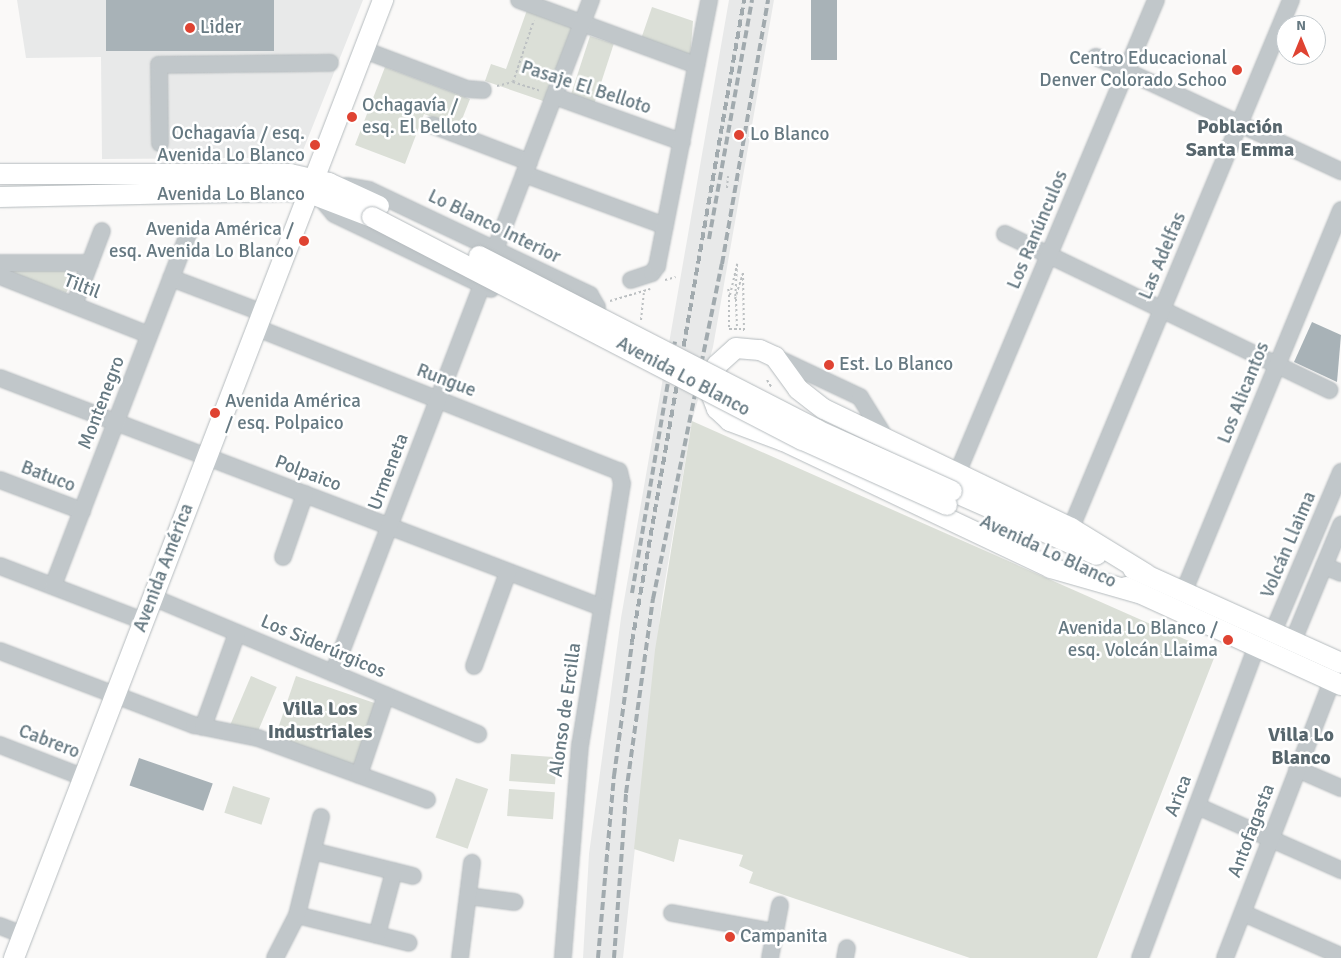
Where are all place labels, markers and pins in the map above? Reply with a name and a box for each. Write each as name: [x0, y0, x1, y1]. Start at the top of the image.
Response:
place label: Lider: [200, 17, 241, 39]
marker: Lider: [184, 22, 196, 34]
place label: Centro Educacional Denver Colorado Schoo: [1039, 48, 1227, 92]
marker: Centro Educacional Denver Colorado Schoo: [1231, 64, 1243, 76]
place label: Ochagavía / esq. El Belloto: [362, 95, 477, 139]
marker: Ochagavía / esq. El Belloto: [346, 111, 358, 123]
place label: Ochagavía / esq. Avenida Lo Blanco: [157, 123, 305, 167]
place label: Lo Blanco: [750, 124, 829, 146]
marker: Lo Blanco: [732, 128, 746, 142]
marker: Ochagavía / esq. Avenida Lo Blanco: [309, 139, 321, 151]
place label: Avenida América / esq. Avenida Lo Blanco: [109, 219, 294, 263]
marker: Avenida América / esq. Avenida Lo Blanco: [298, 235, 310, 247]
place label: Est. Lo Blanco: [839, 354, 953, 376]
marker: Est. Lo Blanco: [823, 359, 835, 371]
place label: Avenida América / esq. Polpaico: [225, 391, 361, 435]
marker: Avenida América / esq. Polpaico: [209, 407, 221, 419]
place label: Avenida Lo Blanco / esq. Volcán Llaima: [1058, 618, 1218, 662]
marker: Avenida Lo Blanco / esq. Volcán Llaima: [1222, 634, 1234, 646]
place label: Campanita: [740, 926, 828, 948]
marker: Campanita: [724, 931, 736, 943]

